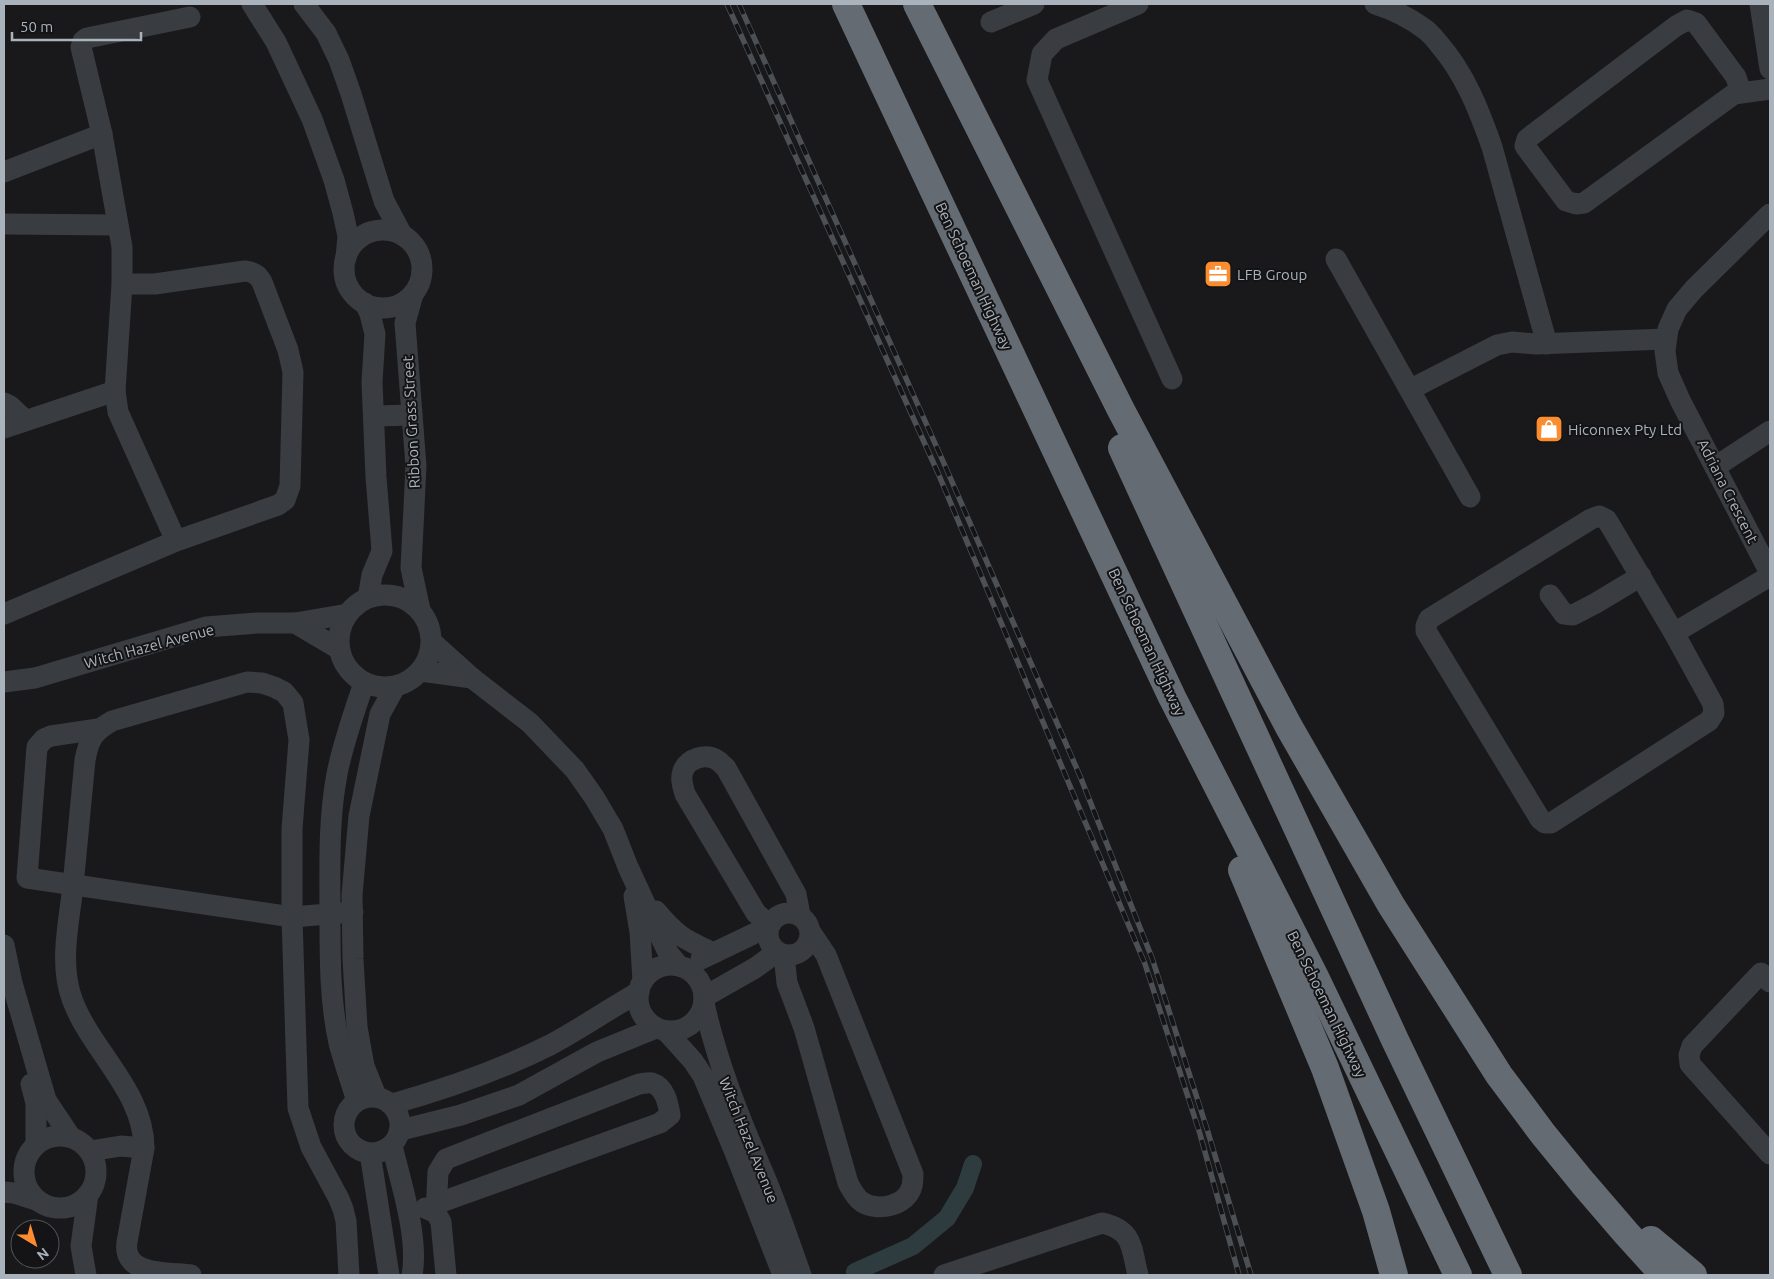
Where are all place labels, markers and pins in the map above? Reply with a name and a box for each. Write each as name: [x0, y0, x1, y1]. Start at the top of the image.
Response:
office icon: LFB Group: [1203, 259, 1233, 289]
place label: LFB Group: [1237, 266, 1307, 283]
shop icon: Hiconnex Pty Ltd: [1534, 414, 1564, 444]
place label: Hiconnex Pty Ltd: [1568, 421, 1682, 438]

